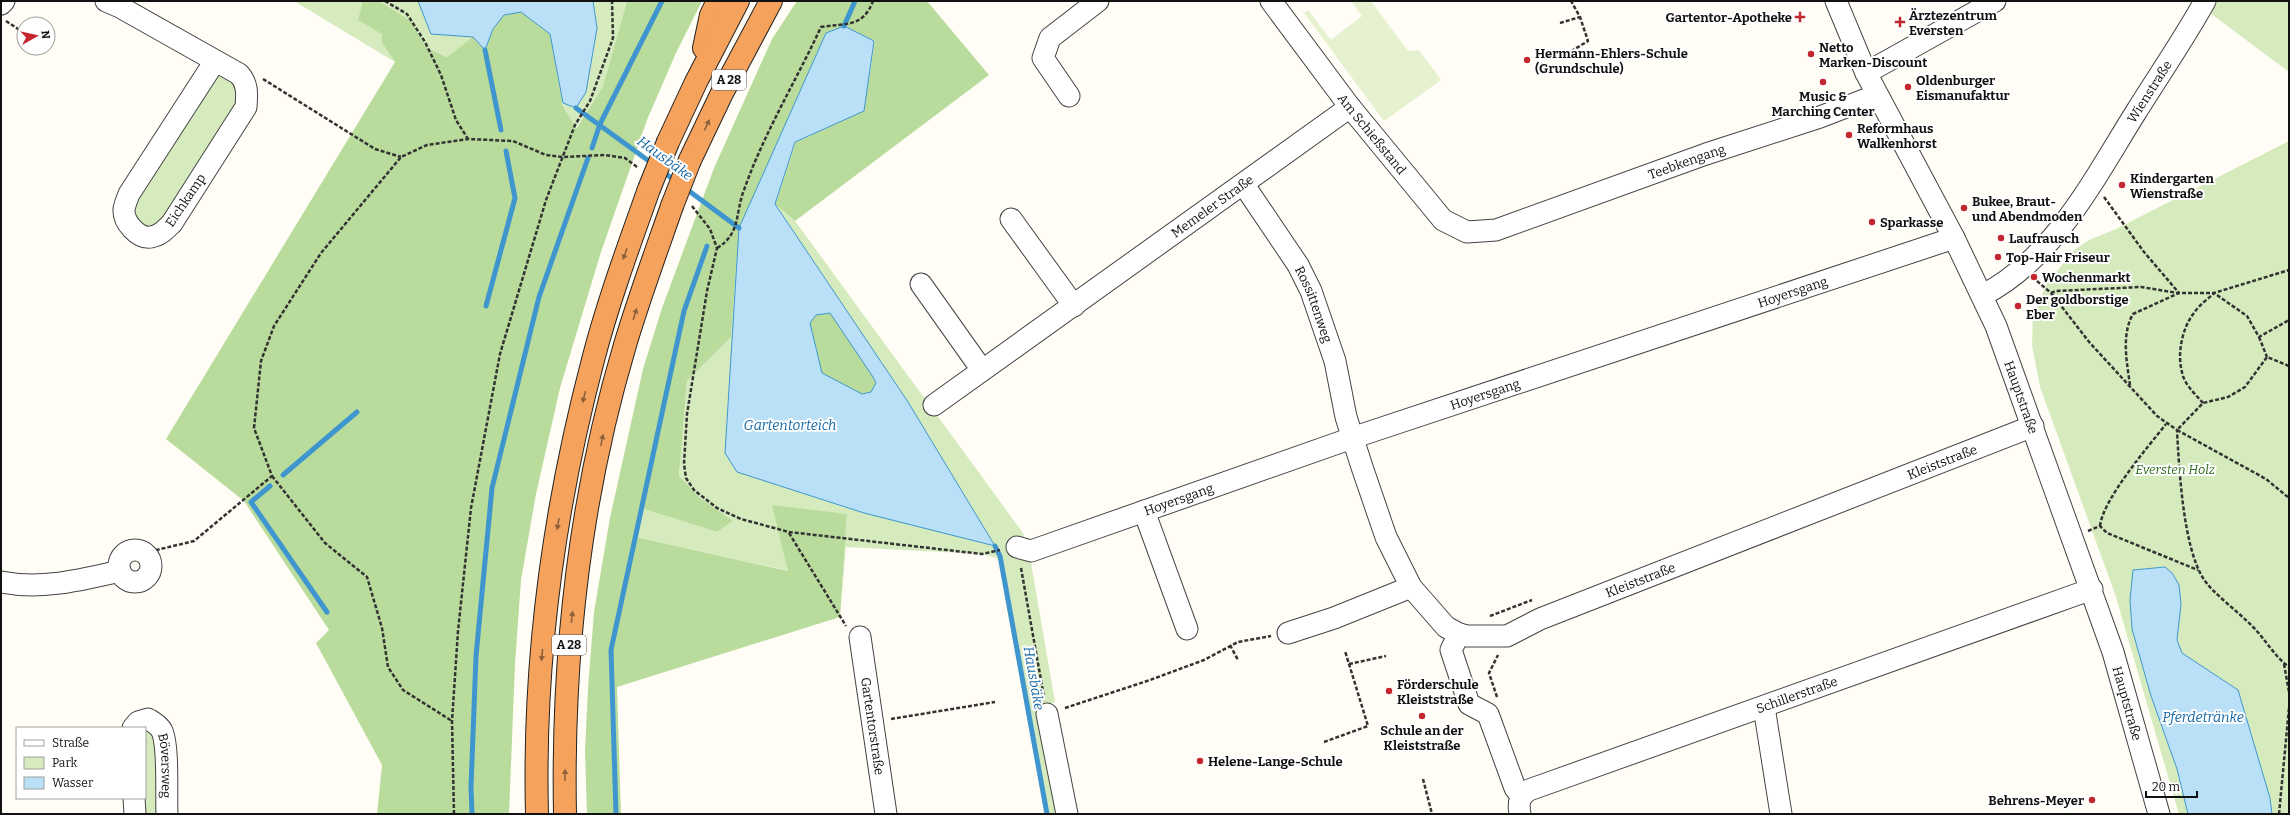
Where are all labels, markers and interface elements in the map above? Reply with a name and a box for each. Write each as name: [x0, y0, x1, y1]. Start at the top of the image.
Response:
place label: Ärztezentrum Eversten: [1909, 8, 1997, 38]
place label: Gartentor-Apotheke: [1665, 10, 1792, 25]
marker: Gartentor-Apotheke: [1795, 12, 1805, 22]
north arrow: [16, 16, 56, 56]
marker: Ärztezentrum Eversten: [1894, 16, 1906, 28]
text: N: [38, 30, 53, 40]
place label: Netto Marken-Discount: [1819, 40, 1927, 70]
place label: Hermann-Ehlers-Schule (Grundschule): [1535, 46, 1688, 76]
marker: Netto Marken-Discount: [1806, 49, 1816, 59]
marker: Hermann-Ehlers-Schule (Grundschule): [1522, 55, 1532, 65]
street label: Wienstraße: [2124, 58, 2175, 126]
road number: A 28: [712, 70, 746, 90]
place label: Oldenburger Eismanufaktur: [1916, 73, 2010, 103]
marker: Music & Marching Center: [1818, 77, 1828, 87]
marker: Oldenburger Eismanufaktur: [1903, 82, 1913, 92]
place label: Music & Marching Center: [1771, 89, 1875, 119]
street label: Am Schießstand: [1335, 91, 1409, 178]
one-way arrow: [704, 119, 710, 131]
place label: Reformhaus Walkenhorst: [1857, 121, 1937, 151]
marker: Reformhaus Walkenhorst: [1844, 130, 1854, 140]
water label: Hausbäke: [634, 133, 696, 184]
street label: Teebkengang: [1646, 141, 1727, 182]
street label: Eichkamp: [162, 171, 209, 230]
place label: Kindergarten Wienstraße: [2130, 171, 2214, 201]
street label: Memeler Straße: [1168, 172, 1256, 241]
marker: Kindergarten Wienstraße: [2117, 180, 2127, 190]
place label: Bukee, Braut- und Abendmoden: [1972, 194, 2083, 224]
marker: Bukee, Braut- und Abendmoden: [1959, 203, 1969, 213]
place label: Sparkasse: [1880, 215, 1943, 230]
marker: Sparkasse: [1867, 217, 1877, 227]
place label: Laufrausch: [2009, 231, 2080, 246]
marker: Laufrausch: [1996, 233, 2006, 243]
one-way arrow: [622, 249, 628, 261]
place label: Top-Hair Friseur: [2006, 250, 2110, 265]
marker: Top-Hair Friseur: [1993, 252, 2003, 262]
street label: Rossittenweg: [1292, 264, 1335, 345]
place label: Wochenmarkt: [2042, 270, 2131, 285]
marker: Wochenmarkt: [2029, 272, 2039, 282]
street label: Hoyersgang: [1756, 274, 1829, 311]
place label: Der goldborstige Eber: [2026, 292, 2129, 322]
marker: Der goldborstige Eber: [2013, 301, 2023, 311]
one-way arrow: [632, 308, 638, 320]
street label: Hauptstraße: [2001, 359, 2041, 436]
street label: Hoyersgang: [1448, 376, 1522, 413]
one-way arrow: [581, 391, 587, 403]
water label: Gartentorteich: [744, 417, 836, 434]
one-way arrow: [600, 434, 606, 446]
street label: Kleiststraße: [1905, 442, 1979, 483]
park label: Eversten Holz: [2135, 462, 2215, 477]
street label: Hoyersgang: [1142, 480, 1215, 519]
one-way arrow: [555, 518, 561, 530]
street label: Kleiststraße: [1603, 560, 1677, 601]
one-way arrow: [569, 611, 575, 623]
road number: A 28: [552, 635, 586, 655]
water label: Hausbäke: [1020, 645, 1047, 711]
one-way arrow: [538, 649, 545, 661]
street label: Hauptstraße: [2109, 664, 2145, 742]
street label: Schillerstraße: [1754, 674, 1839, 716]
street label: Gartentorstraße: [858, 676, 887, 776]
place label: Förderschule Kleiststraße: [1397, 677, 1479, 707]
marker: Förderschule Kleiststraße: [1384, 686, 1394, 696]
water label: Pferdetränke: [2162, 709, 2244, 726]
marker: Schule an der Kleiststraße: [1417, 711, 1427, 721]
place label: Schule an der Kleiststraße: [1380, 723, 1464, 753]
legend: [16, 727, 146, 799]
street label: Böversweg: [155, 731, 174, 798]
text: Straße: [52, 736, 89, 750]
place label: Helene-Lange-Schule: [1208, 754, 1343, 769]
text: Park: [52, 756, 78, 770]
marker: Helene-Lange-Schule: [1195, 756, 1205, 766]
one-way arrow: [561, 769, 568, 781]
scale bar: [2146, 773, 2197, 799]
text: Wasser: [52, 776, 94, 790]
text: 20 m: [2152, 780, 2181, 794]
place label: Behrens-Meyer: [1988, 793, 2084, 808]
marker: Behrens-Meyer: [2087, 795, 2097, 805]

